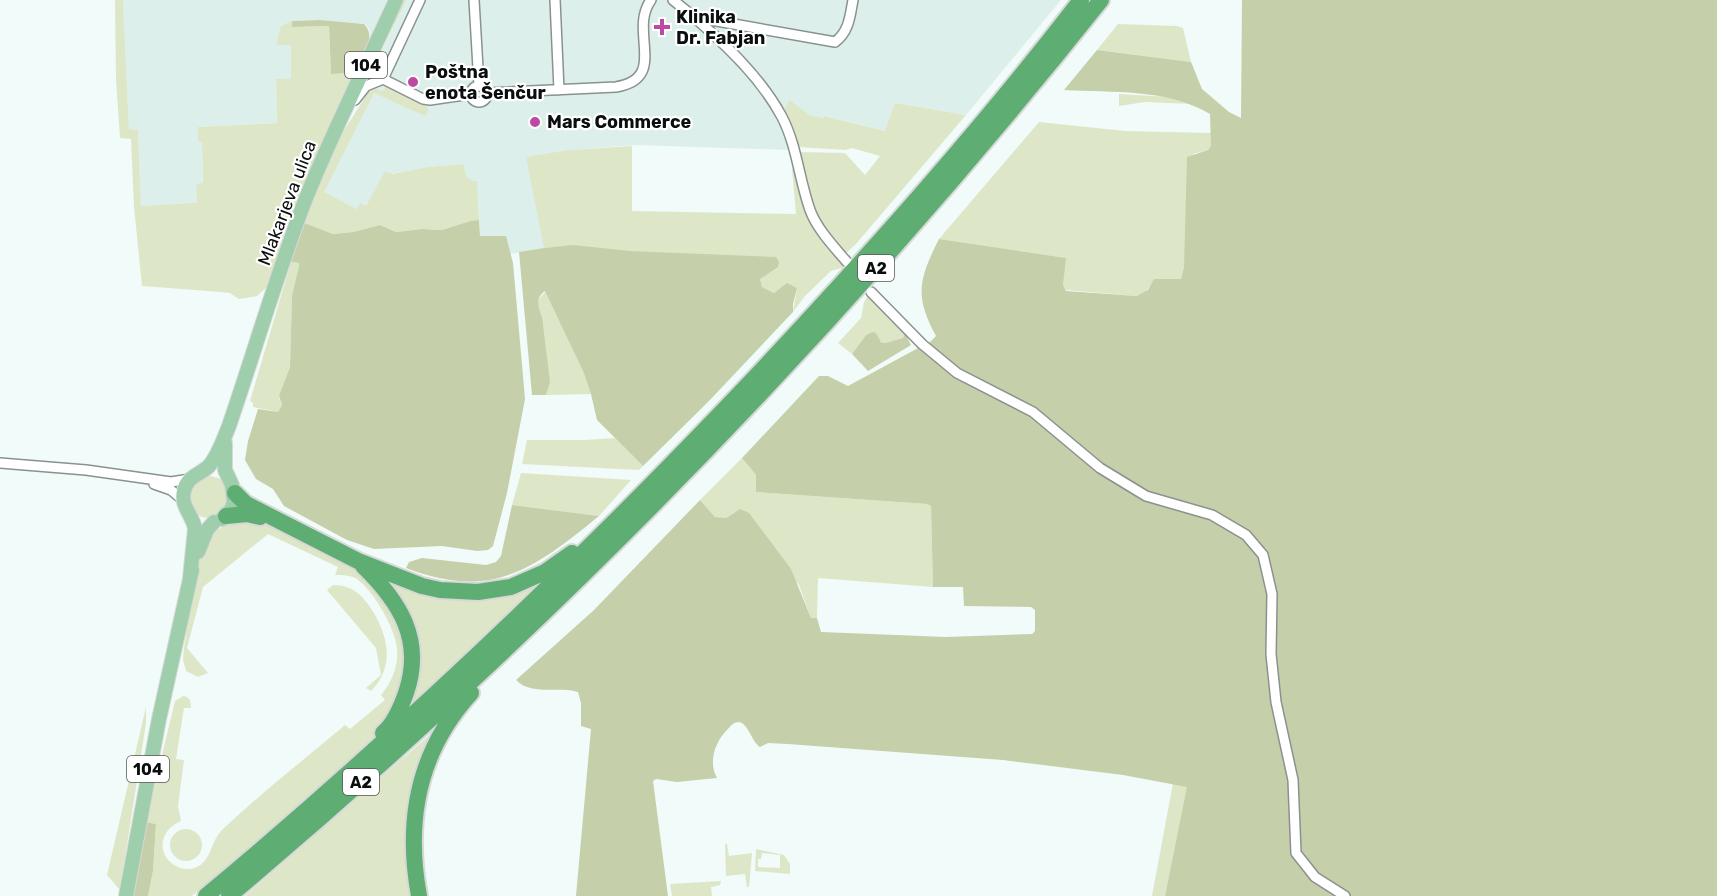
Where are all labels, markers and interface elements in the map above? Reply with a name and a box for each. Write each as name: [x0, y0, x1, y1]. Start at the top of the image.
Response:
place label: Klinika Dr. Fabjan: [676, 6, 765, 49]
marker: Klinika Dr. Fabjan: [653, 18, 671, 36]
road number: 104: [345, 52, 387, 78]
place label: Poštna enota Šenčur: [425, 61, 546, 104]
marker: Poštna enota Šenčur: [406, 75, 420, 89]
place label: Mars Commerce: [547, 111, 691, 133]
marker: Mars Commerce: [528, 115, 542, 129]
street label: Mlakarjeva ulica: [253, 137, 321, 269]
road number: A2: [858, 255, 894, 281]
road number: 104: [127, 756, 169, 782]
road number: A2: [343, 769, 379, 795]

